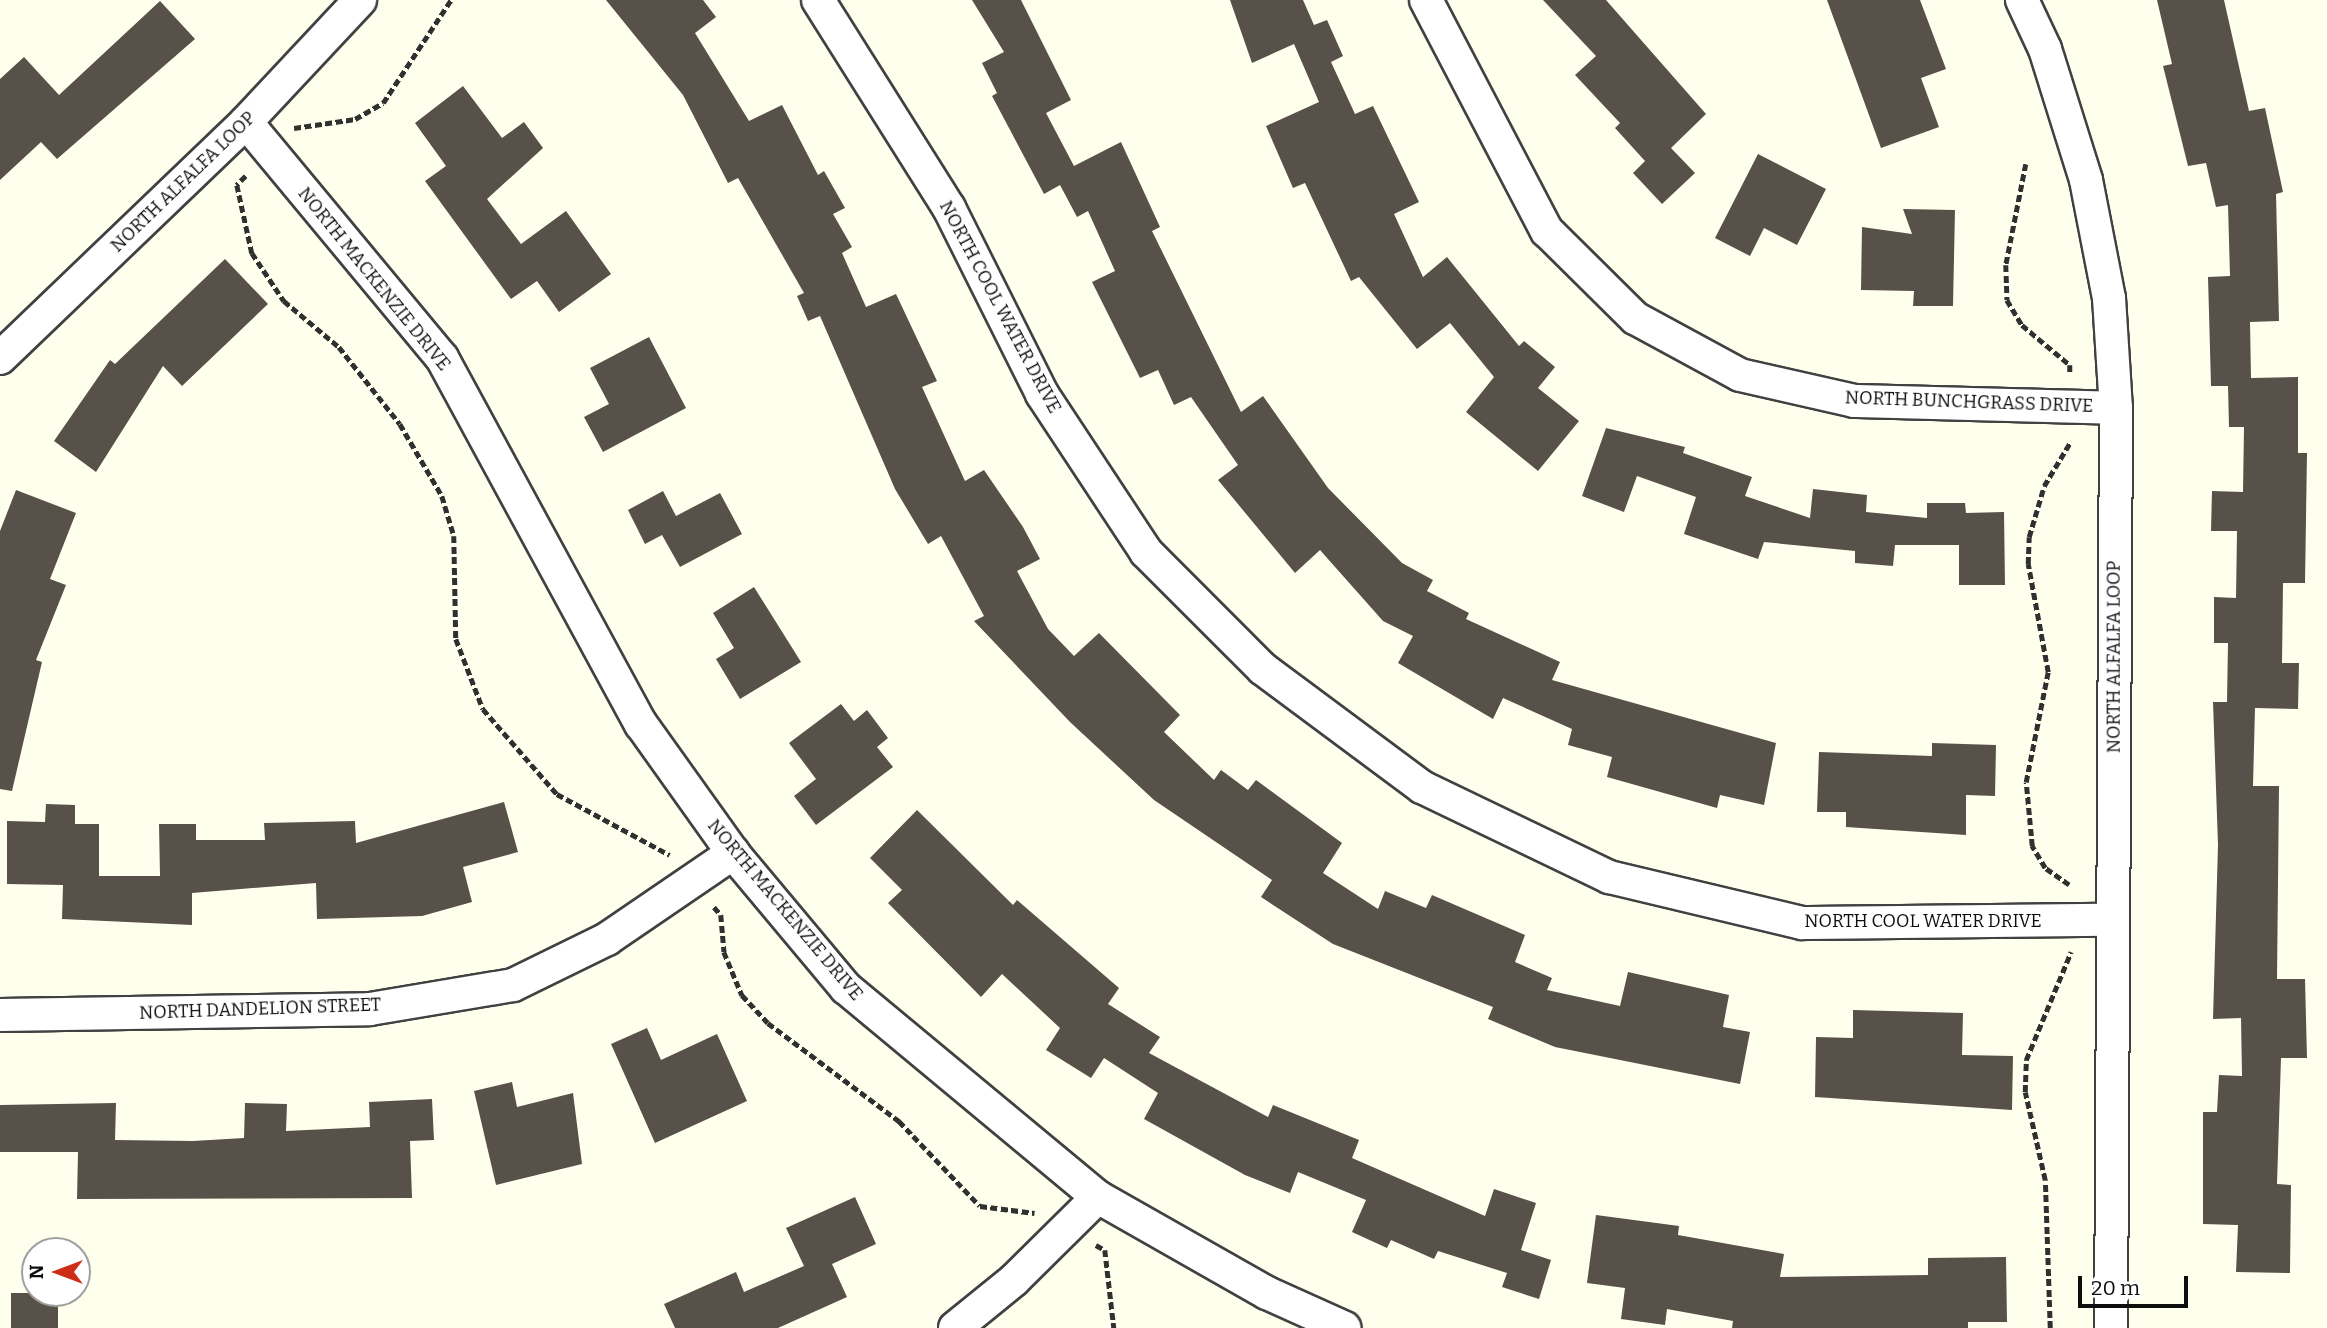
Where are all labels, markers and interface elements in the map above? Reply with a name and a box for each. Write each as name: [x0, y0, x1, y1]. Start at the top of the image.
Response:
street label: NORTH ALFALFA LOOP: [106, 107, 260, 257]
street label: NORTH MACKENZIE DRIVE: [293, 183, 455, 375]
street label: NORTH COOL WATER DRIVE: [935, 197, 1065, 417]
street label: NORTH BUNCHGRASS DRIVE: [1844, 387, 2094, 417]
street label: NORTH ALFALFA LOOP: [2103, 561, 2125, 753]
street label: NORTH MACKENZIE DRIVE: [703, 815, 867, 1005]
street label: NORTH COOL WATER DRIVE: [1804, 910, 2042, 932]
street label: NORTH DANDELION STREET: [139, 994, 381, 1024]
north arrow: [21, 1237, 91, 1307]
scale bar: [2082, 1262, 2192, 1306]
text: N: [25, 1265, 48, 1279]
text: 20 m: [2091, 1275, 2140, 1301]

